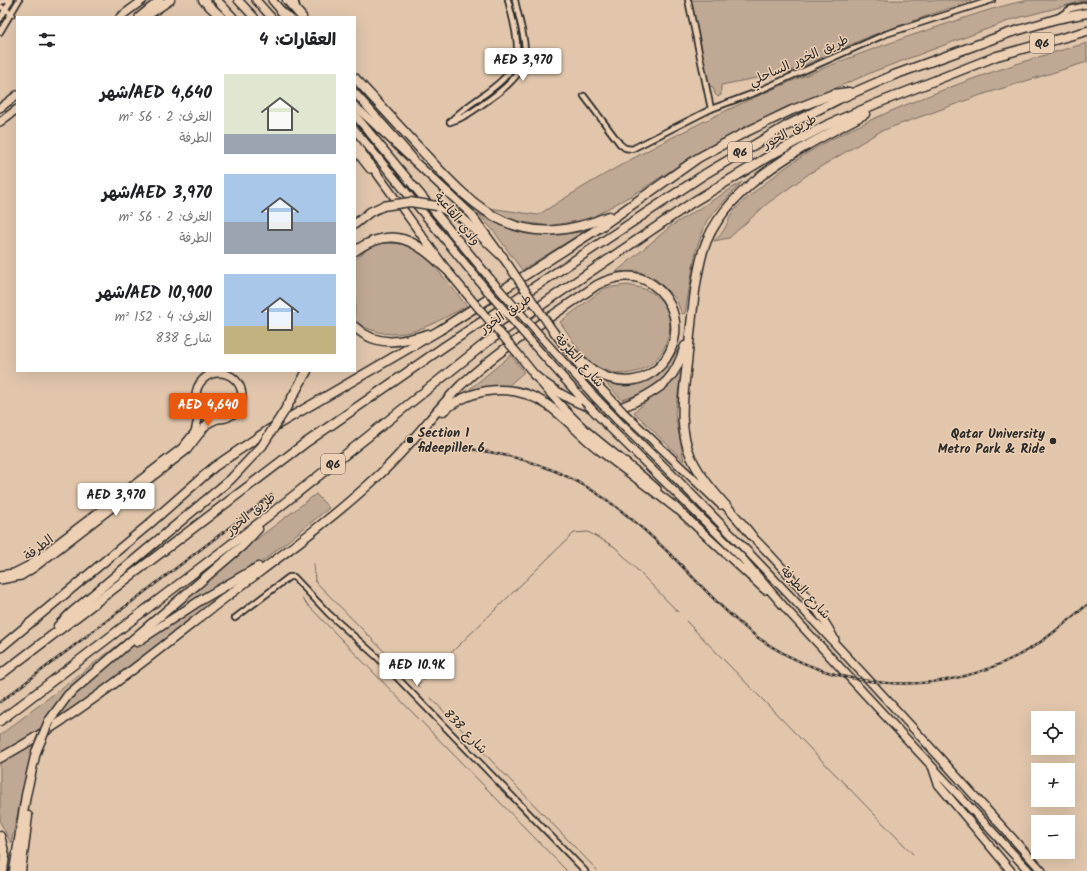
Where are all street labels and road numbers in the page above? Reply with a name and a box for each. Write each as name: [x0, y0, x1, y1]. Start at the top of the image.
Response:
street label: طريق الخور الساحلي: [746, 30, 852, 92]
road number: Q6: [1030, 33, 1054, 53]
street label: طريق الخور: [758, 109, 821, 156]
road number: Q6: [728, 142, 752, 162]
street label: وادي القاعية: [429, 187, 485, 251]
street label: طريق الخور: [475, 289, 536, 340]
street label: شارع الطرفة: [549, 329, 609, 393]
road number: Q6: [321, 454, 345, 474]
street label: طريق الخور: [221, 488, 281, 541]
street label: الطرفة: [20, 530, 58, 566]
street label: شارع الطرفة: [775, 562, 835, 624]
street label: شارع 838: [438, 704, 492, 760]

